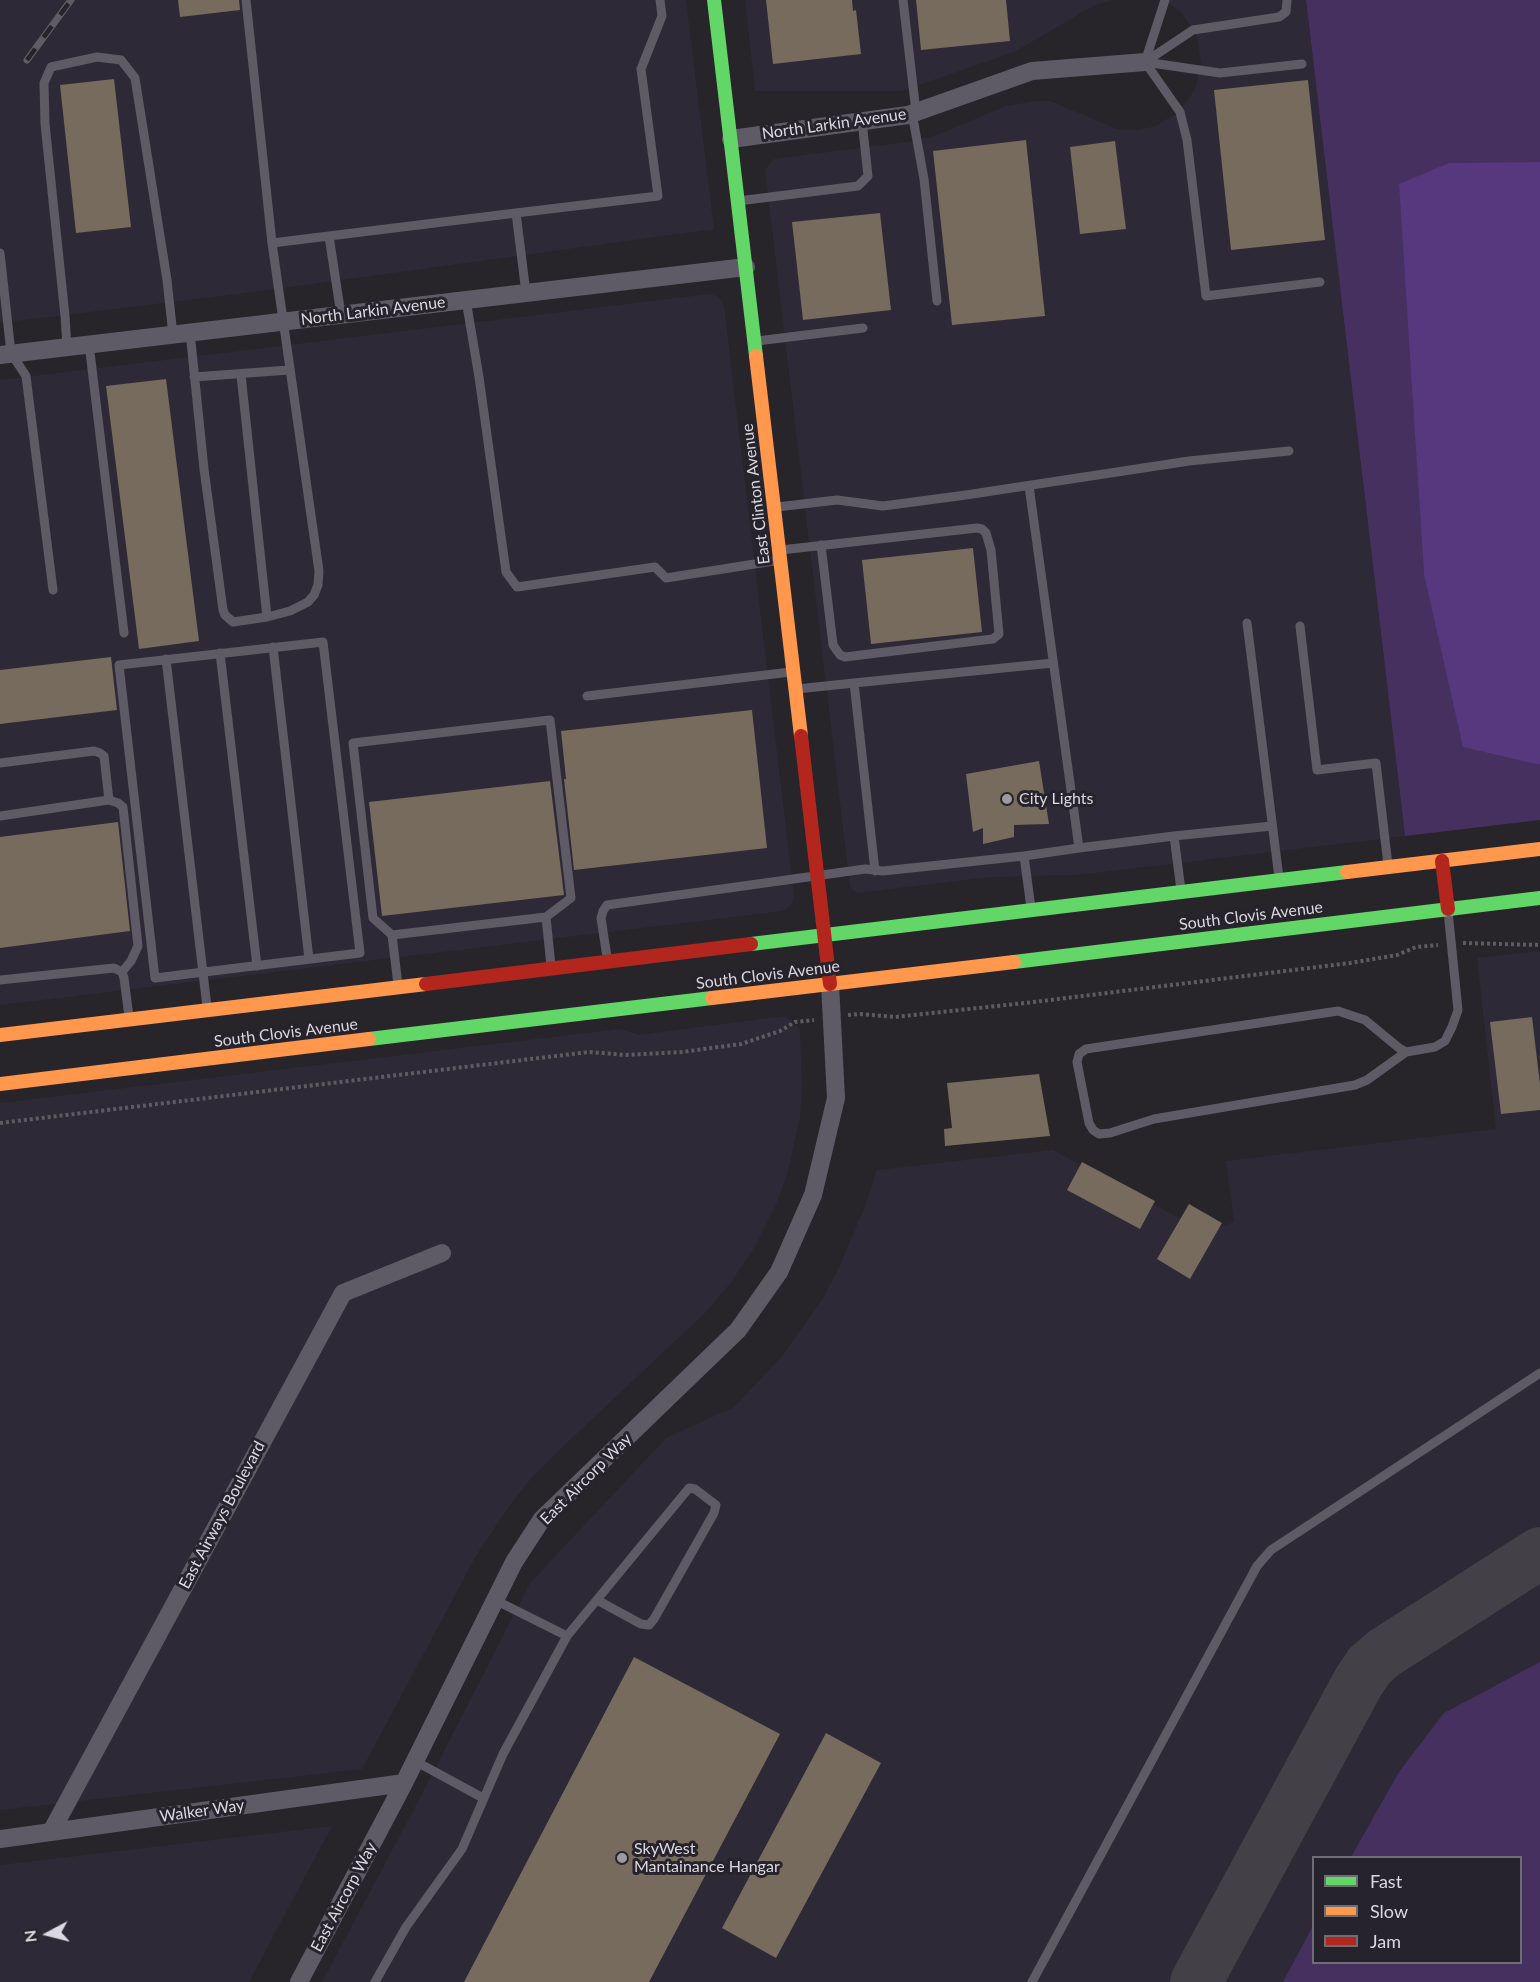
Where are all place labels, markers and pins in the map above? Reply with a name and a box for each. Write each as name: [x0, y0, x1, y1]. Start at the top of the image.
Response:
place label: City Lights: [1019, 789, 1093, 809]
marker: City Lights: [1000, 792, 1014, 806]
place label: SkyWest Mantainance Hangar: [634, 1839, 780, 1877]
marker: SkyWest Mantainance Hangar: [615, 1851, 629, 1865]

